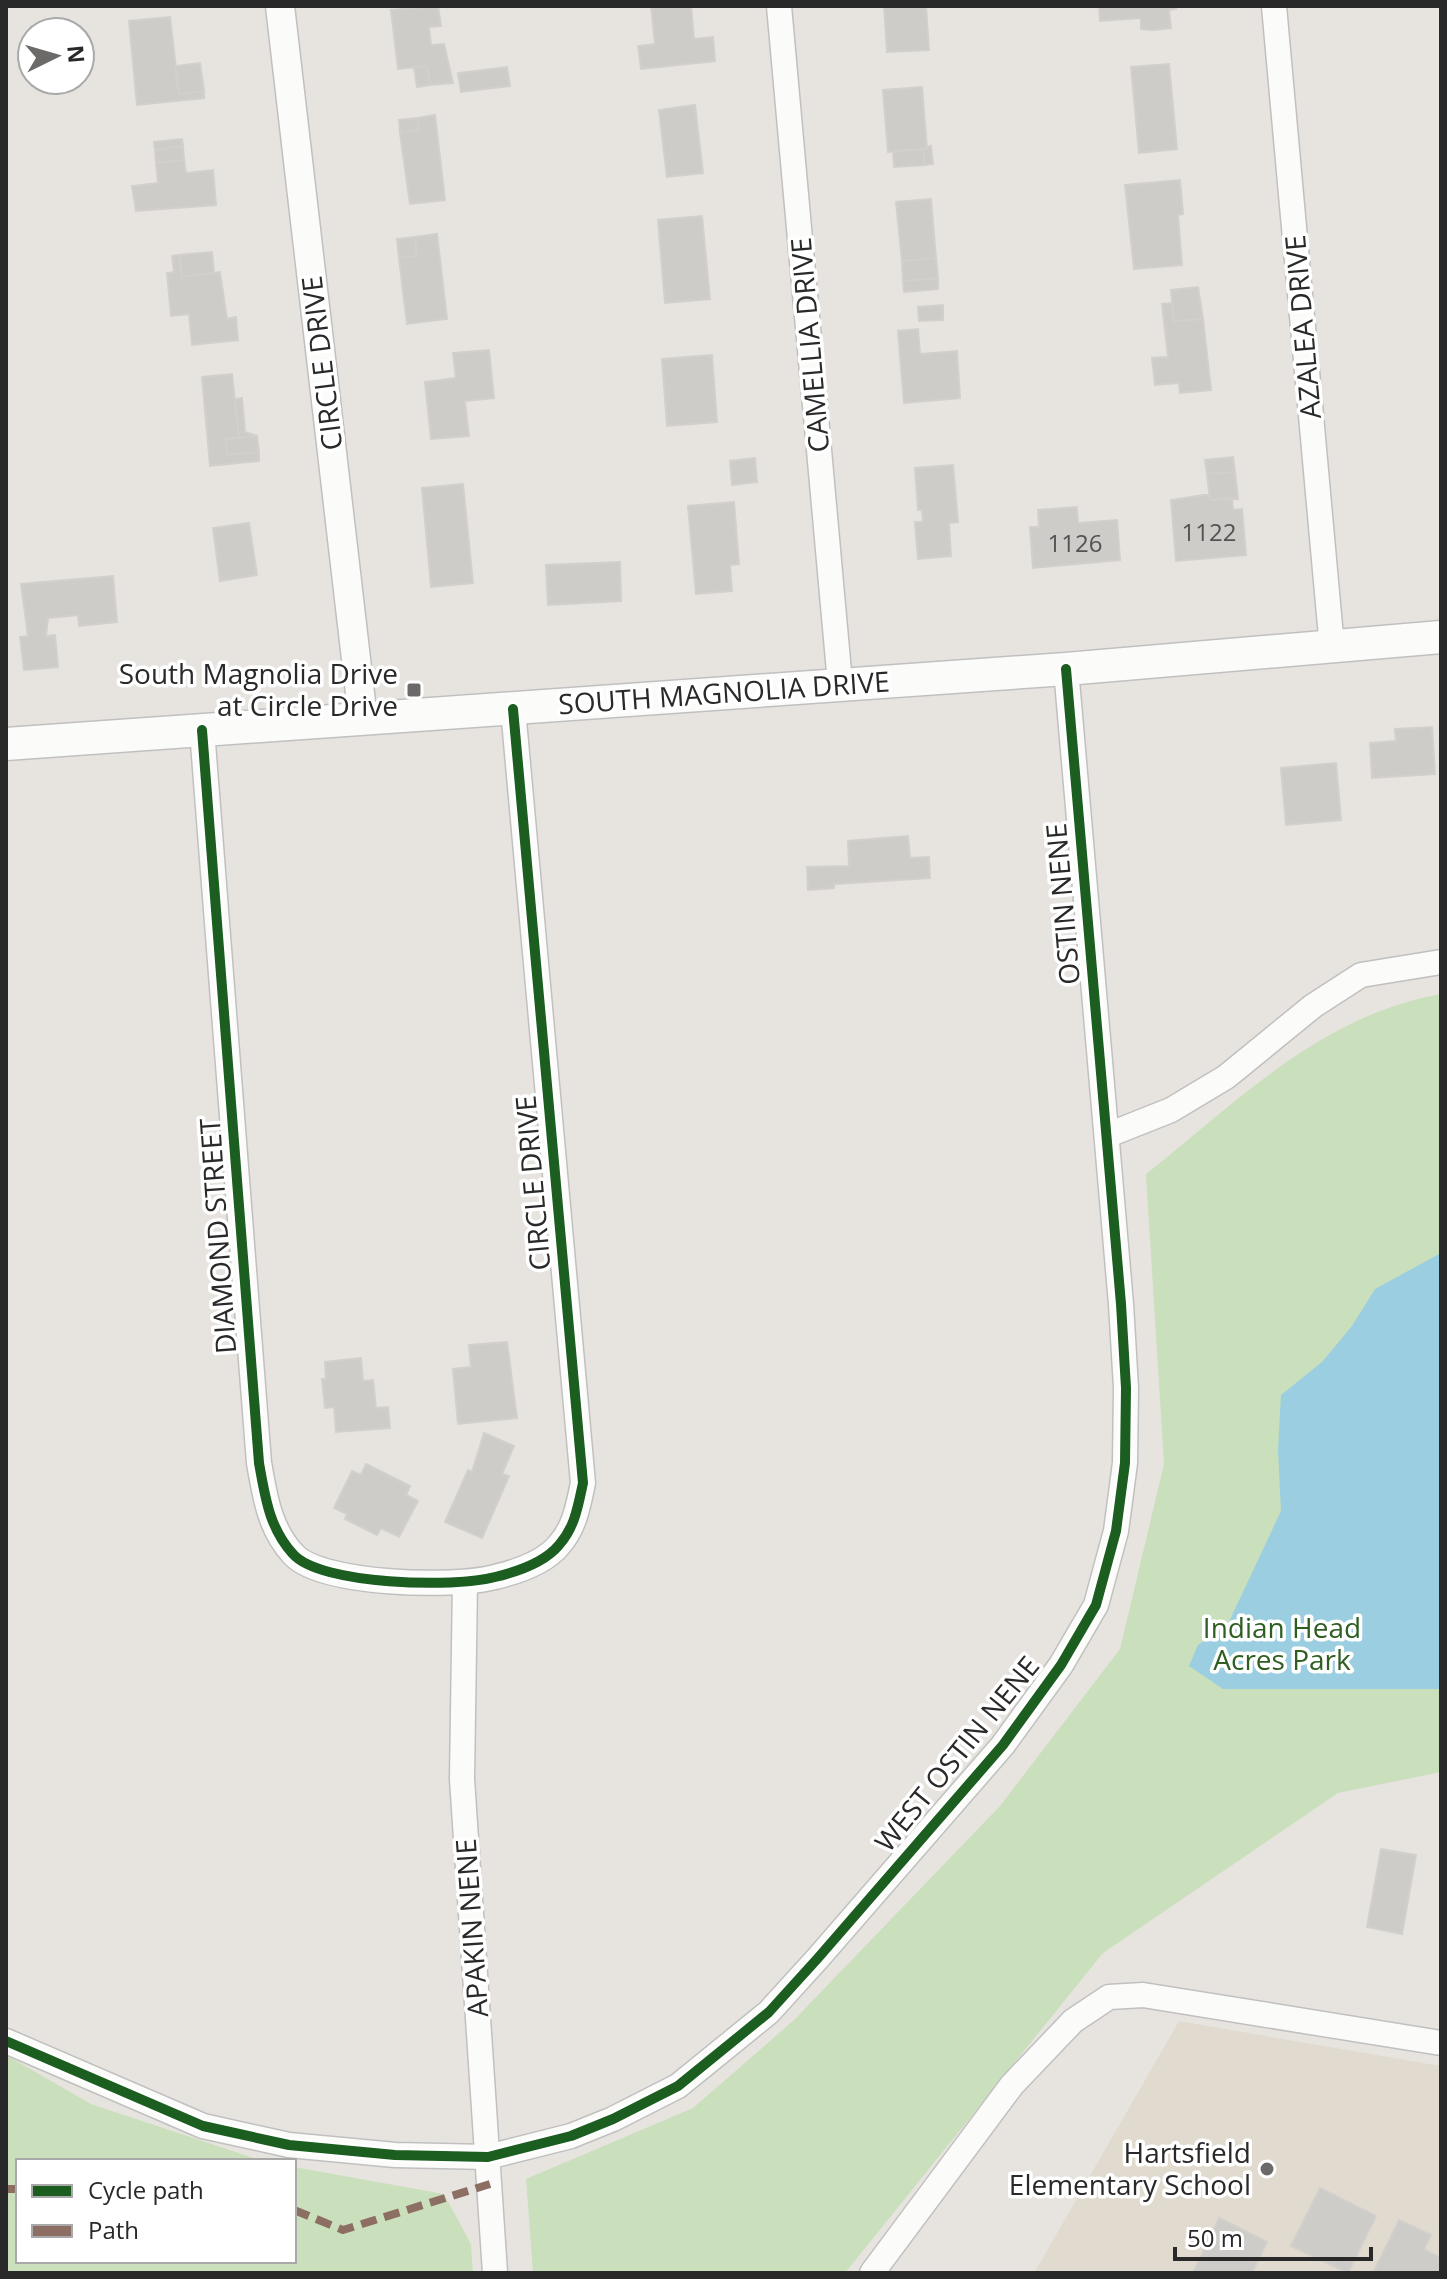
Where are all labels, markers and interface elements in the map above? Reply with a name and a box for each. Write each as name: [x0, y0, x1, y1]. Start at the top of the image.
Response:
north arrow: [16, 16, 96, 96]
text: N: [61, 44, 93, 64]
street label: AZALEA DRIVE: [1275, 234, 1329, 421]
street label: CAMELLIA DRIVE: [781, 236, 837, 454]
street label: CIRCLE DRIVE: [291, 274, 351, 453]
house number: 1122: [1182, 515, 1236, 548]
house number: 1126: [1048, 526, 1102, 559]
place label: South Magnolia Drive at Circle Drive: [119, 654, 398, 724]
street label: SOUTH MAGNOLIA DRIVE: [557, 661, 891, 723]
marker: South Magnolia Drive at Circle Drive: [405, 681, 423, 699]
street label: OSTIN NENE: [1036, 822, 1088, 986]
street label: CIRCLE DRIVE: [505, 1094, 559, 1272]
street label: DIAMOND STREET: [190, 1116, 244, 1355]
park label: Indian Head Acres Park: [1203, 1608, 1361, 1678]
street label: WEST OSTIN NENE: [865, 1648, 1047, 1859]
street label: APAKIN NENE: [446, 1838, 496, 2019]
place label: Hartsfield Elementary School: [1009, 2133, 1251, 2203]
legend: [16, 2159, 296, 2263]
marker: Hartsfield Elementary School: [1258, 2160, 1276, 2178]
text: Cycle path: [88, 2173, 204, 2206]
scale bar: [1175, 2211, 1371, 2261]
text: Path: [88, 2213, 139, 2246]
text: 50 m: [1187, 2221, 1243, 2254]

